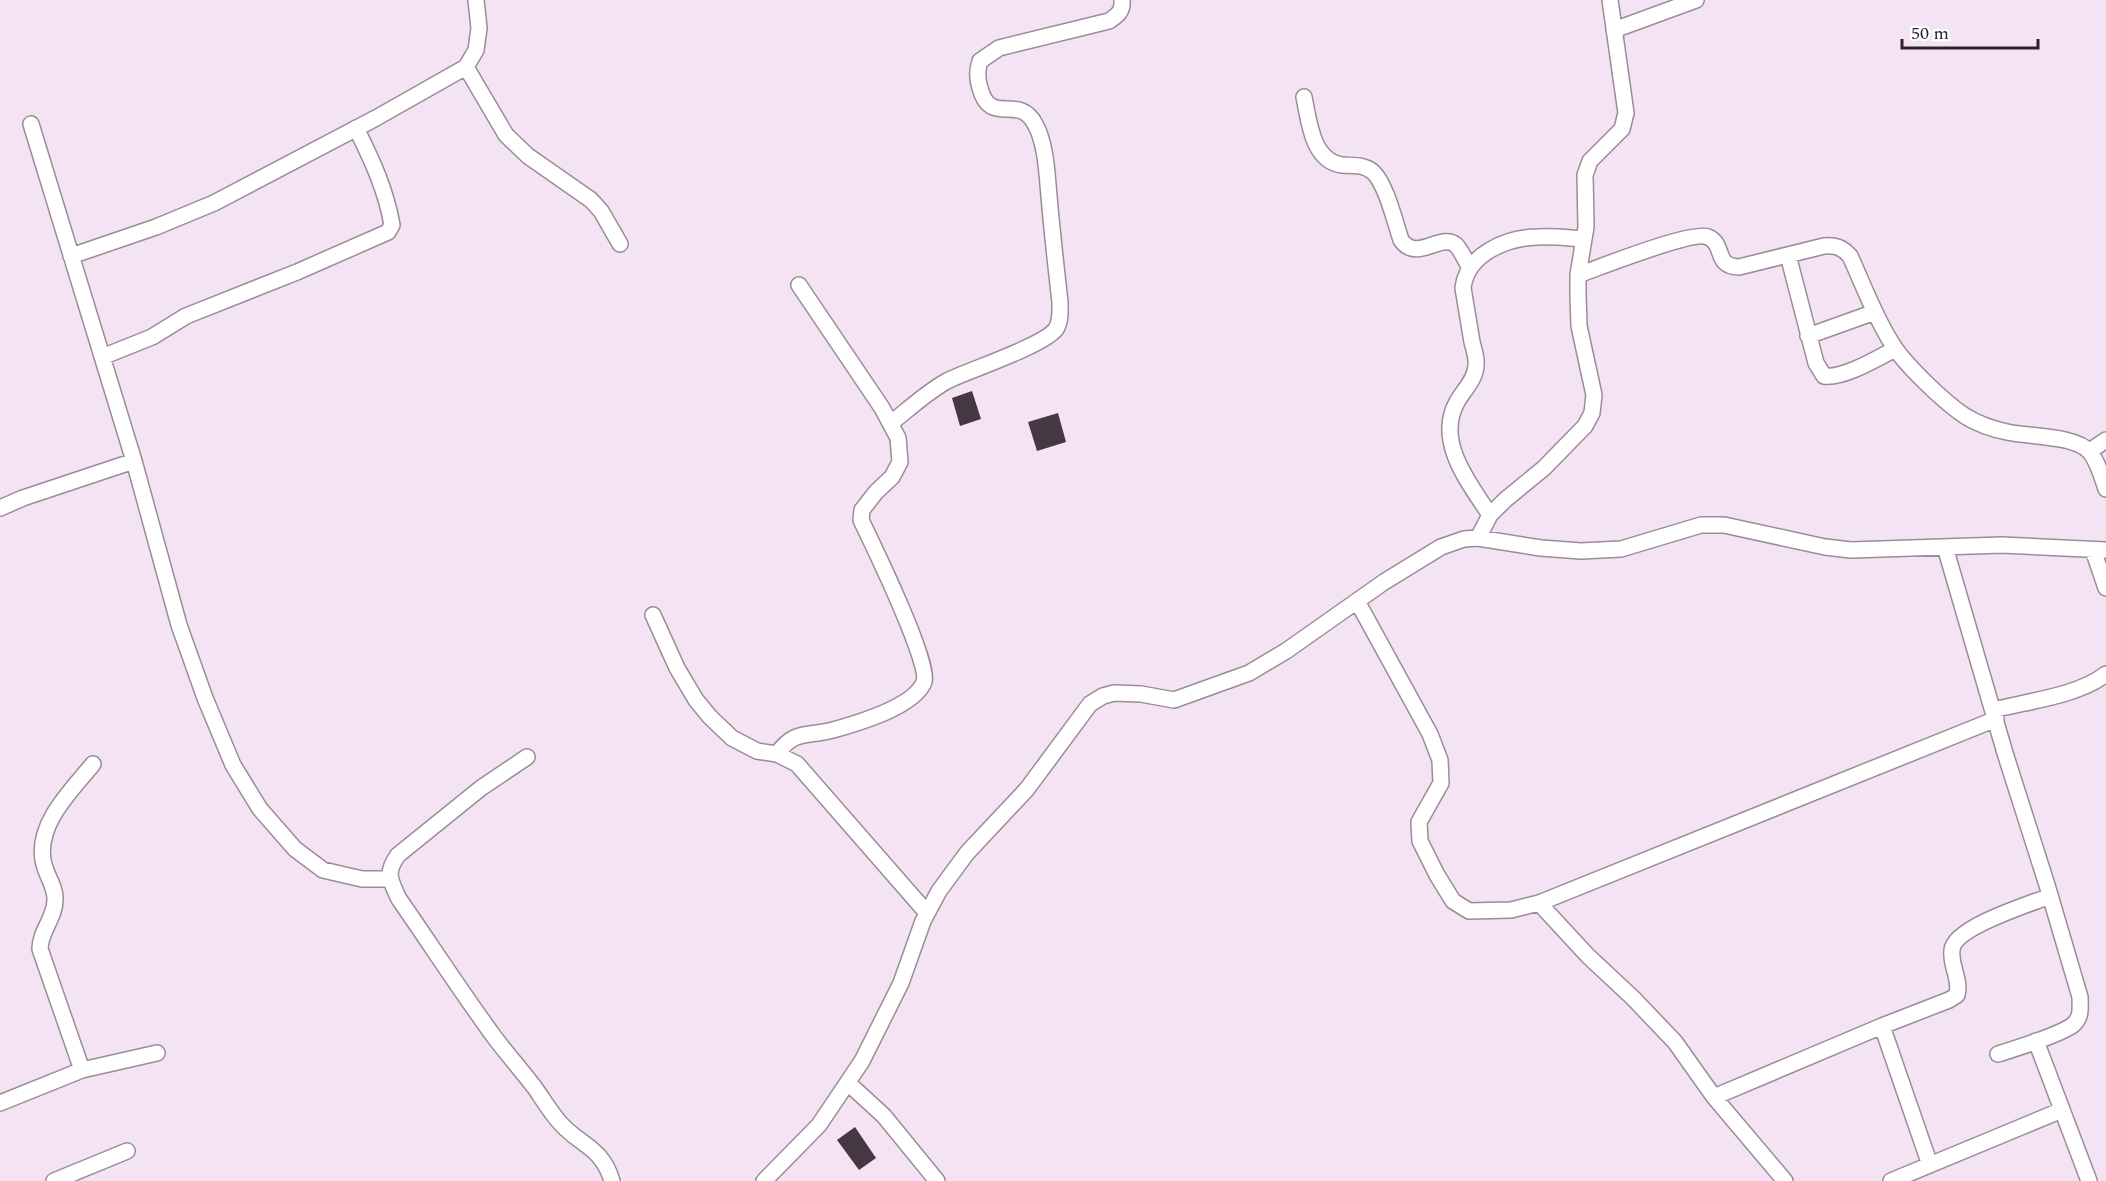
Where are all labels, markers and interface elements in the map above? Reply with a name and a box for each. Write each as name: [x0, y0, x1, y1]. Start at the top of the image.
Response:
scale bar: [1902, 12, 2038, 50]
text: 50 m: [1911, 20, 1949, 47]

